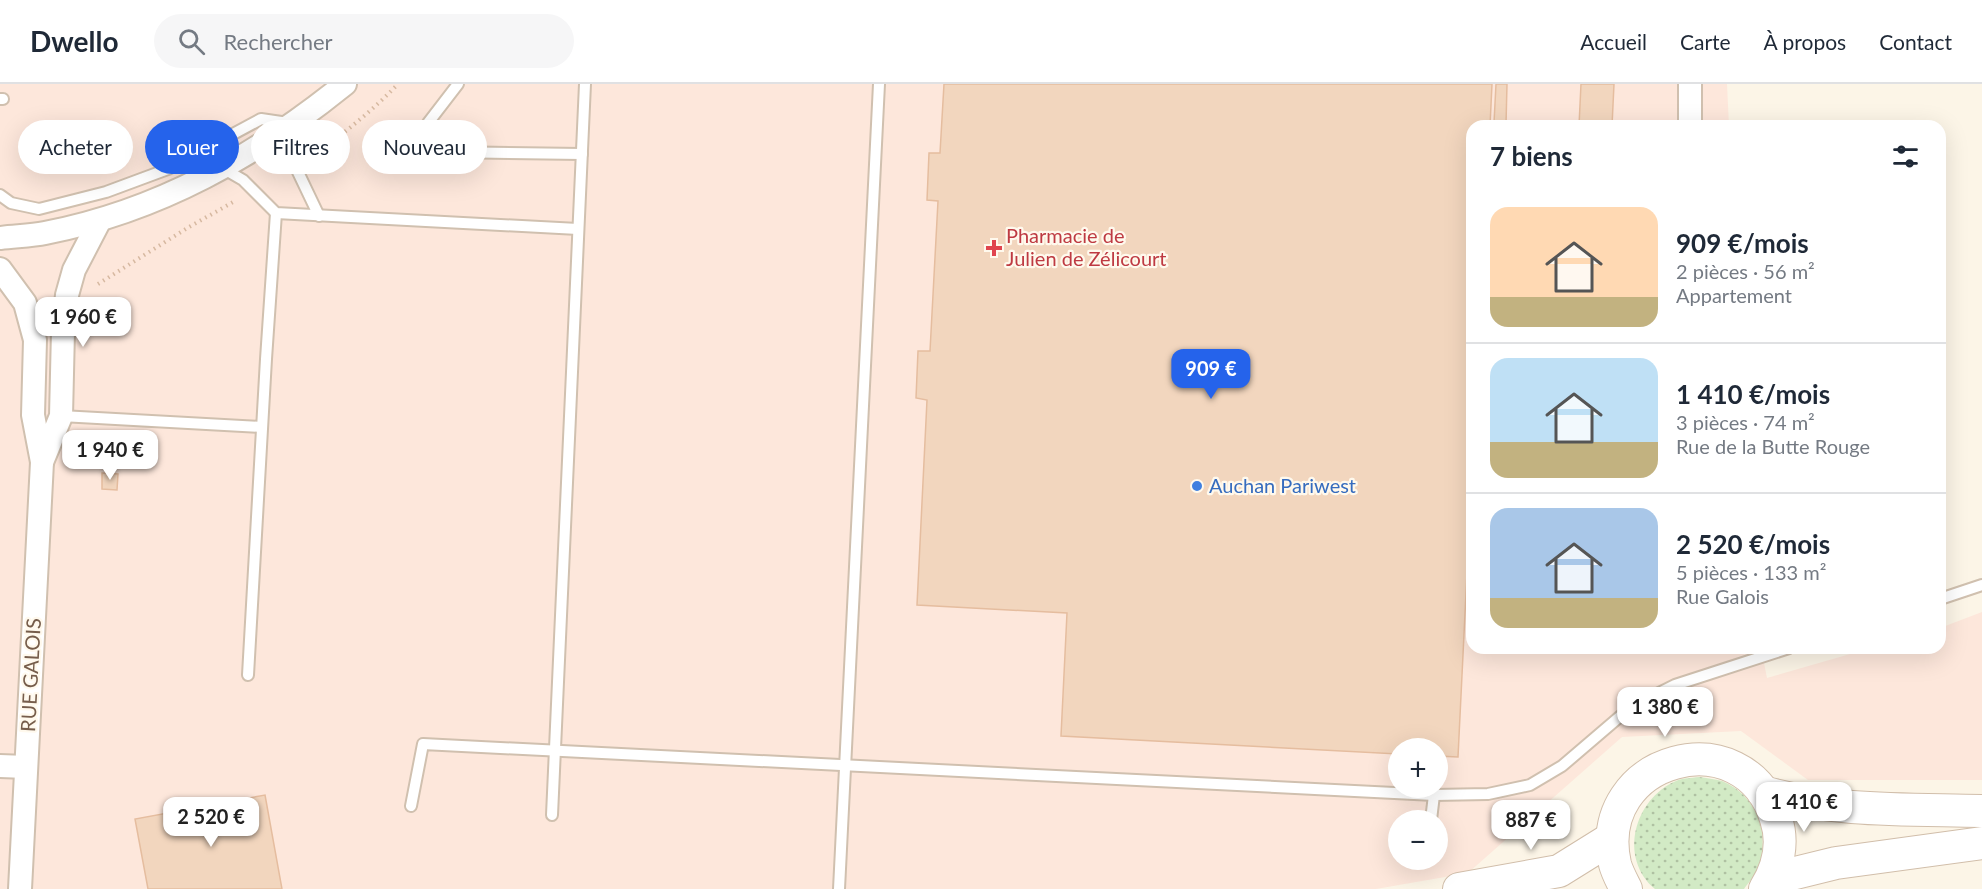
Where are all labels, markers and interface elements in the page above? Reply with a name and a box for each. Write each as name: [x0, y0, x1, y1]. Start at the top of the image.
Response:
search box: [154, 14, 574, 68]
text: Dwello: [30, 24, 118, 58]
icon: search: [175, 25, 208, 58]
text: Rechercher: [223, 28, 333, 55]
text: Accueil: [1580, 29, 1647, 54]
text: Carte: [1680, 29, 1731, 54]
text: À propos: [1764, 29, 1846, 54]
text: Contact: [1879, 29, 1952, 54]
chip: Acheter: [18, 120, 133, 174]
chip: Louer: [145, 120, 239, 174]
chip: Filtres: [251, 120, 350, 174]
chip: Nouveau: [362, 120, 487, 174]
text: 7 biens: [1490, 140, 1573, 172]
icon: filters: [1889, 140, 1922, 173]
place label: Pharmacie de Julien de Zélicourt: [1006, 223, 1167, 270]
text: 909 €/mois: [1676, 227, 1809, 259]
icon: home: [1538, 231, 1610, 303]
marker: Pharmacie de Julien de Zélicourt: [987, 241, 1001, 255]
text: 2 pièces · 56 m²: [1676, 259, 1815, 283]
text: Appartement: [1676, 283, 1792, 307]
pin: 1 960 €: [28, 297, 138, 348]
text: 1 960 €: [49, 304, 117, 328]
pin: 909 €: [1169, 349, 1253, 400]
text: 909 €: [1185, 356, 1237, 380]
text: 1 410 €/mois: [1676, 378, 1830, 410]
icon: home: [1538, 382, 1610, 454]
text: 3 pièces · 74 m²: [1676, 410, 1815, 434]
pin: 1 940 €: [55, 430, 165, 481]
text: Rue de la Butte Rouge: [1676, 434, 1870, 458]
text: 1 940 €: [76, 437, 144, 461]
place label: Auchan Pariwest: [1209, 473, 1356, 497]
marker: Auchan Pariwest: [1190, 479, 1204, 493]
text: 2 520 €/mois: [1676, 528, 1830, 560]
icon: home: [1538, 532, 1610, 604]
text: 5 pièces · 133 m²: [1676, 560, 1826, 584]
text: Rue Galois: [1676, 584, 1769, 608]
street label: RUE GALOIS: [15, 617, 45, 732]
pin: 1 380 €: [1610, 687, 1720, 738]
text: 1 380 €: [1631, 694, 1699, 718]
map controls: [1388, 738, 1448, 870]
button: +: [1388, 738, 1448, 798]
pin: 1 410 €: [1749, 782, 1859, 833]
text: 1 410 €: [1770, 789, 1838, 813]
pin: 2 520 €: [156, 797, 266, 848]
pin: 887 €: [1489, 800, 1573, 851]
text: 2 520 €: [177, 804, 245, 828]
text: 887 €: [1505, 807, 1557, 831]
button: −: [1388, 810, 1448, 870]

